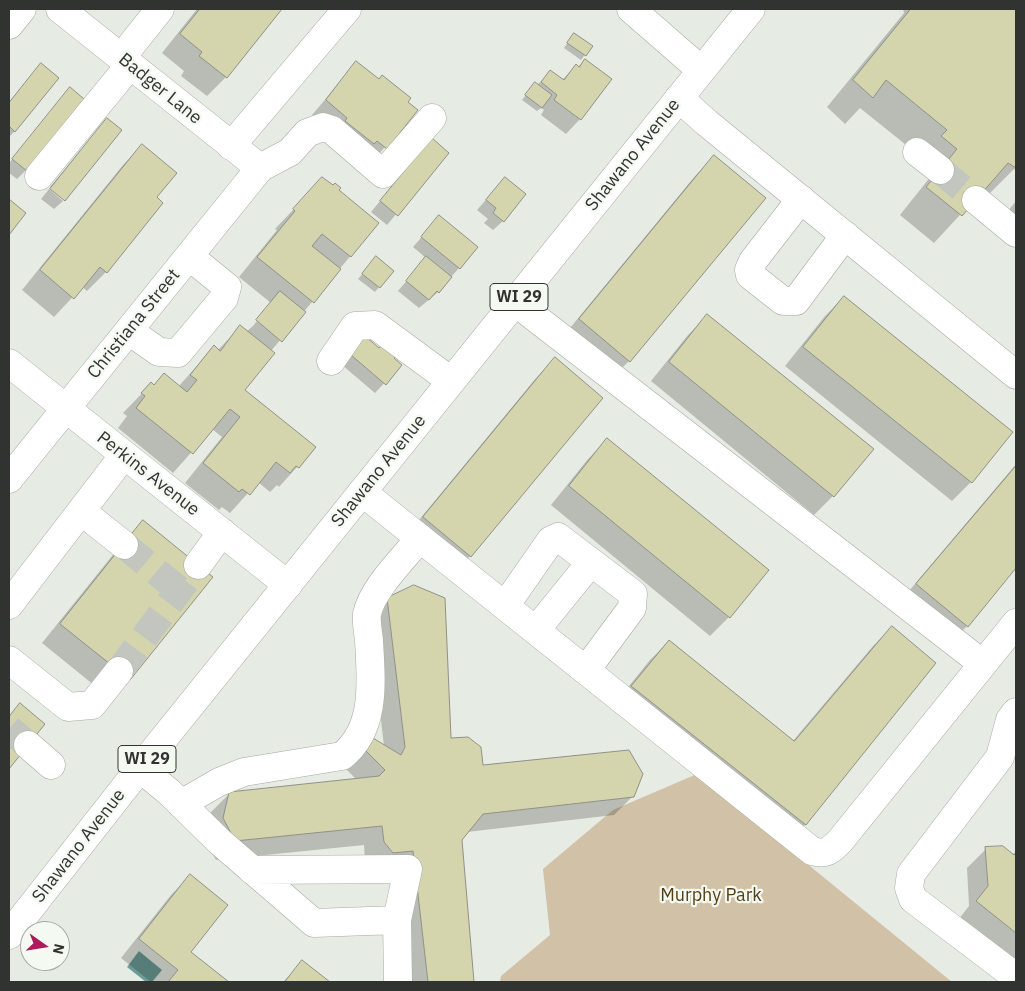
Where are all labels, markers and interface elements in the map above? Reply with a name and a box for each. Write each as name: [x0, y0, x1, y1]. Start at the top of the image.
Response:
street label: Badger Lane: [114, 49, 206, 129]
street label: Shawano Avenue: [581, 95, 685, 215]
street label: Christiana Street: [83, 265, 185, 383]
road number: WI 29: [490, 284, 548, 310]
street label: Shawano Avenue: [327, 411, 431, 531]
street label: Perkins Avenue: [92, 427, 204, 521]
road number: WI 29: [118, 746, 176, 772]
street label: Shawano Avenue: [28, 785, 130, 907]
park label: Murphy Park: [660, 885, 762, 907]
north arrow: [20, 921, 70, 971]
text: N: [49, 942, 69, 956]

